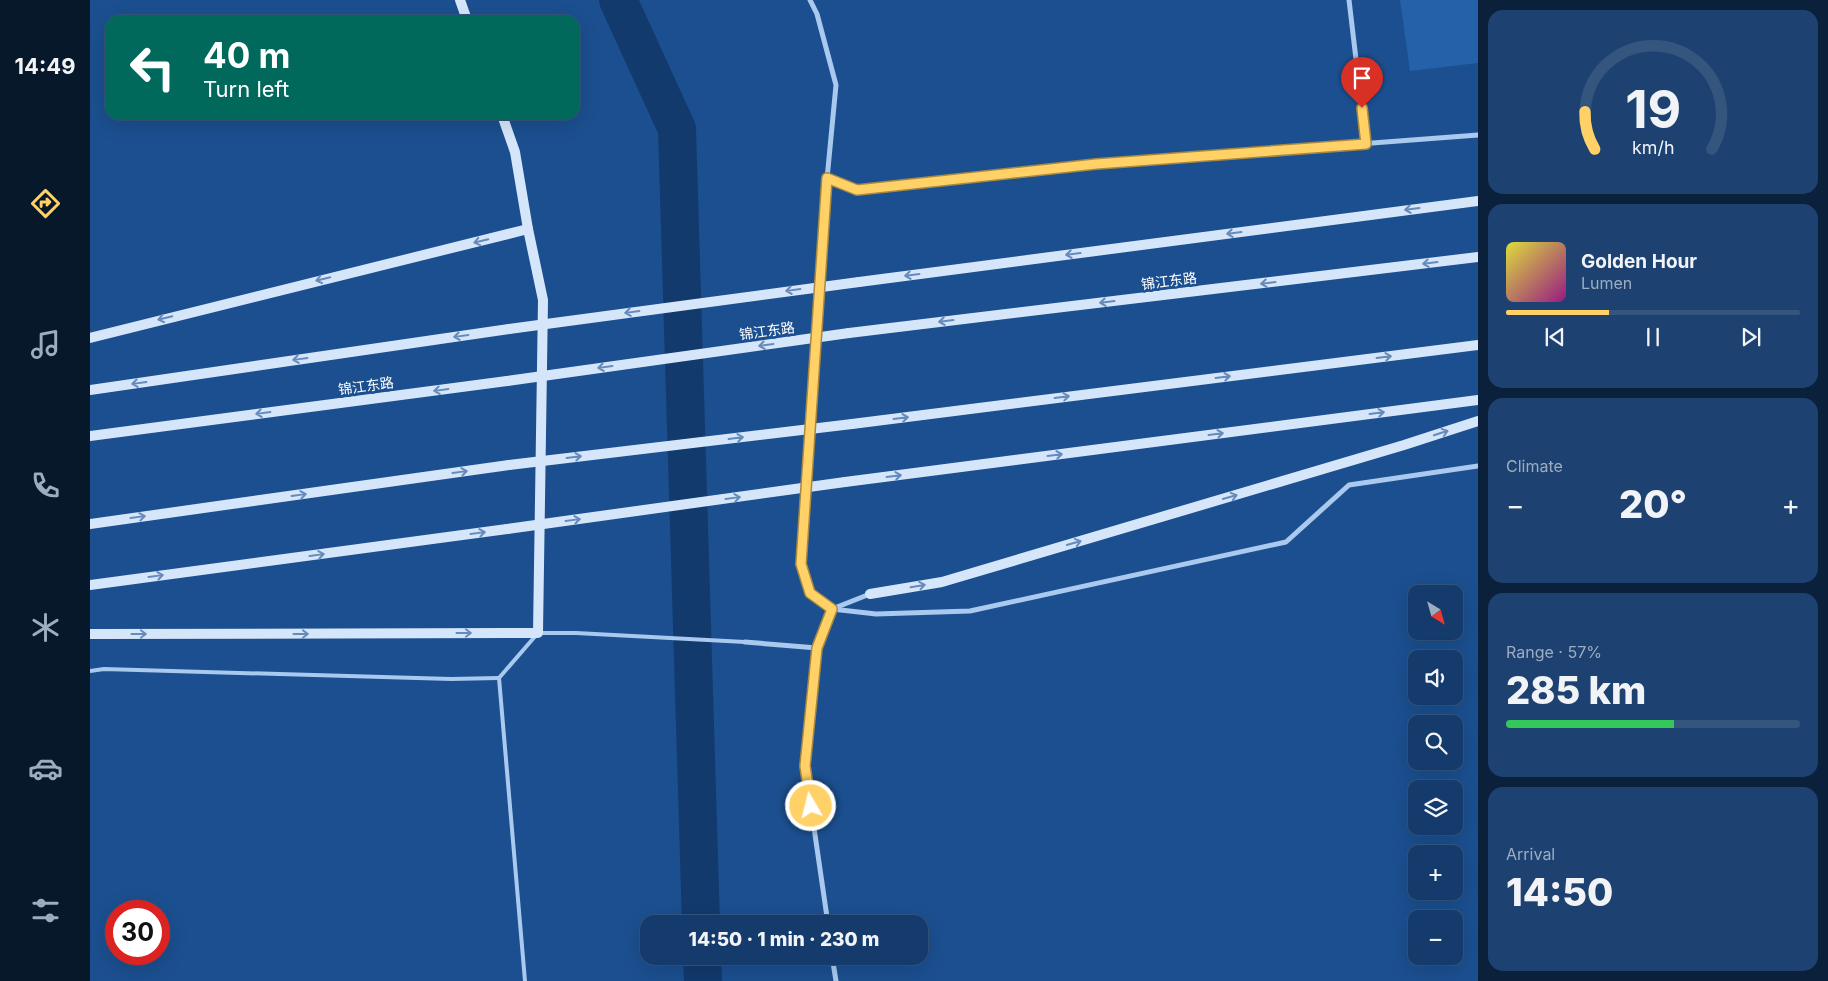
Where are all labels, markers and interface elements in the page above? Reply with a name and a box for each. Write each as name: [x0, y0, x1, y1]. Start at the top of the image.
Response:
text: 40 m: [203, 34, 291, 76]
icon: left: [120, 35, 185, 100]
text: 14:49: [15, 53, 75, 79]
pin: [1341, 57, 1383, 108]
icon: arrive: [1348, 64, 1376, 92]
text: Turn left: [203, 76, 289, 102]
text: 19: [1625, 78, 1681, 141]
text: km/h: [1632, 137, 1674, 158]
icon: directions: [28, 186, 63, 221]
one-way arrow: [1405, 204, 1421, 214]
one-way arrow: [1226, 228, 1242, 238]
one-way arrow: [473, 237, 489, 246]
one-way arrow: [1065, 249, 1081, 259]
text: Golden Hour: [1581, 250, 1697, 273]
one-way arrow: [1422, 258, 1438, 268]
street label: 锦江东路: [1140, 269, 1198, 292]
one-way arrow: [904, 270, 920, 280]
text: Lumen: [1581, 273, 1632, 293]
one-way arrow: [315, 275, 331, 285]
one-way arrow: [1261, 278, 1277, 288]
one-way arrow: [786, 286, 802, 296]
one-way arrow: [1099, 297, 1115, 307]
one-way arrow: [625, 308, 641, 318]
one-way arrow: [157, 314, 173, 323]
one-way arrow: [938, 317, 954, 327]
street label: 锦江东路: [738, 318, 796, 343]
icon: previous: [1541, 323, 1569, 351]
icon: pause: [1639, 323, 1667, 351]
icon: next: [1737, 323, 1765, 351]
icon: music: [28, 327, 63, 362]
one-way arrow: [453, 332, 469, 342]
one-way arrow: [759, 340, 775, 350]
one-way arrow: [1376, 352, 1392, 362]
one-way arrow: [292, 355, 308, 365]
one-way arrow: [598, 362, 614, 372]
one-way arrow: [1215, 372, 1231, 382]
street label: 锦江东路: [337, 373, 395, 398]
one-way arrow: [131, 378, 147, 388]
one-way arrow: [433, 385, 449, 395]
one-way arrow: [1053, 392, 1069, 402]
one-way arrow: [1369, 408, 1385, 418]
one-way arrow: [255, 409, 271, 419]
one-way arrow: [892, 413, 908, 423]
one-way arrow: [1433, 428, 1448, 437]
one-way arrow: [1208, 429, 1224, 439]
one-way arrow: [727, 433, 743, 443]
one-way arrow: [1047, 450, 1063, 460]
one-way arrow: [566, 452, 582, 462]
text: Climate: [1506, 456, 1563, 476]
one-way arrow: [452, 467, 468, 477]
icon: phone: [28, 468, 63, 503]
one-way arrow: [885, 471, 901, 481]
text: 20°: [1619, 481, 1687, 527]
text: −: [1506, 488, 1525, 522]
text: +: [1781, 488, 1800, 522]
one-way arrow: [291, 489, 307, 499]
one-way arrow: [1222, 491, 1238, 501]
one-way arrow: [725, 492, 741, 502]
one-way arrow: [130, 512, 146, 522]
one-way arrow: [564, 515, 580, 525]
one-way arrow: [469, 528, 485, 538]
one-way arrow: [1066, 537, 1082, 547]
one-way arrow: [308, 549, 324, 559]
one-way arrow: [147, 571, 163, 581]
one-way arrow: [910, 580, 926, 590]
north arrow: [1408, 585, 1462, 640]
map controls: [1408, 585, 1463, 965]
icon: climate: [28, 610, 63, 645]
one-way arrow: [455, 628, 471, 638]
one-way arrow: [130, 629, 146, 639]
one-way arrow: [292, 629, 309, 639]
text: Range · 57%: [1506, 642, 1602, 662]
button: sound: [1408, 650, 1463, 705]
text: 285 km: [1506, 667, 1646, 713]
button: search: [1408, 715, 1463, 770]
icon: car: [28, 751, 63, 786]
position arrow: [784, 779, 836, 831]
button: layers: [1408, 780, 1463, 835]
text: Arrival: [1506, 844, 1555, 864]
button: +: [1408, 845, 1463, 900]
text: 14:50: [1506, 869, 1613, 915]
icon: filters: [28, 893, 63, 928]
speed limit sign: 30: [105, 900, 170, 965]
button: −: [1408, 910, 1463, 965]
text: 14:50 · 1 min · 230 m: [689, 928, 879, 951]

